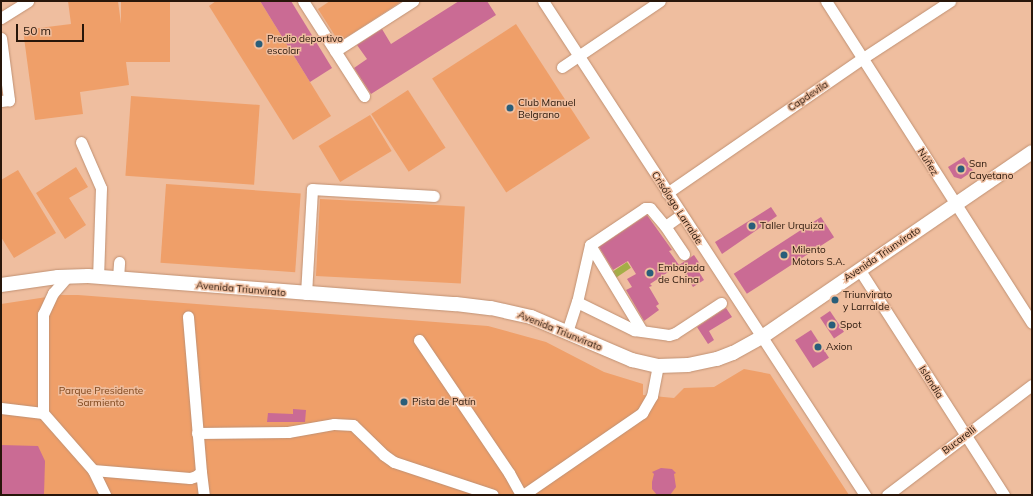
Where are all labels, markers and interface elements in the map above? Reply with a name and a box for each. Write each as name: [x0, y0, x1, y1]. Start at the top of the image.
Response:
scale bar: [18, 16, 86, 42]
text: 50 m: [23, 23, 51, 38]
place label: Predio deportivo escolar: [267, 32, 343, 56]
marker: Predio deportivo escolar: [254, 39, 264, 49]
street label: Capdevila: [786, 78, 830, 114]
place label: Club Manuel Belgrano: [518, 96, 576, 120]
marker: Club Manuel Belgrano: [505, 103, 515, 113]
street label: Núñez: [915, 146, 941, 178]
place label: San Cayetano: [969, 157, 1013, 180]
marker: San Cayetano: [956, 164, 966, 174]
street label: Crisólogo Larralde: [649, 169, 705, 247]
place label: Taller Urquiza: [760, 220, 824, 232]
marker: Taller Urquiza: [747, 221, 757, 231]
street label: Avenida Triunvirato: [841, 224, 923, 284]
place label: Milento Motors S.A.: [792, 243, 845, 266]
marker: Milento Motors S.A.: [779, 250, 789, 260]
place label: Embajada de China: [658, 261, 705, 284]
marker: Embajada de China: [645, 268, 655, 278]
street label: Avenida Triunvirato: [196, 279, 286, 299]
place label: Triunvirato y Larralde: [843, 288, 892, 312]
marker: Triunvirato y Larralde: [830, 295, 840, 305]
street label: Avenida Triunvirato: [516, 309, 604, 353]
place label: Spot: [840, 319, 861, 331]
marker: Spot: [827, 320, 837, 330]
place label: Axion: [826, 341, 852, 353]
marker: Axion: [813, 342, 823, 352]
street label: Islandia: [916, 363, 946, 401]
park label: Parque Presidente Sarmiento: [59, 384, 143, 408]
place label: Pista de Patín: [412, 396, 476, 408]
marker: Pista de Patín: [399, 397, 409, 407]
street label: Bucarelli: [940, 423, 978, 457]

